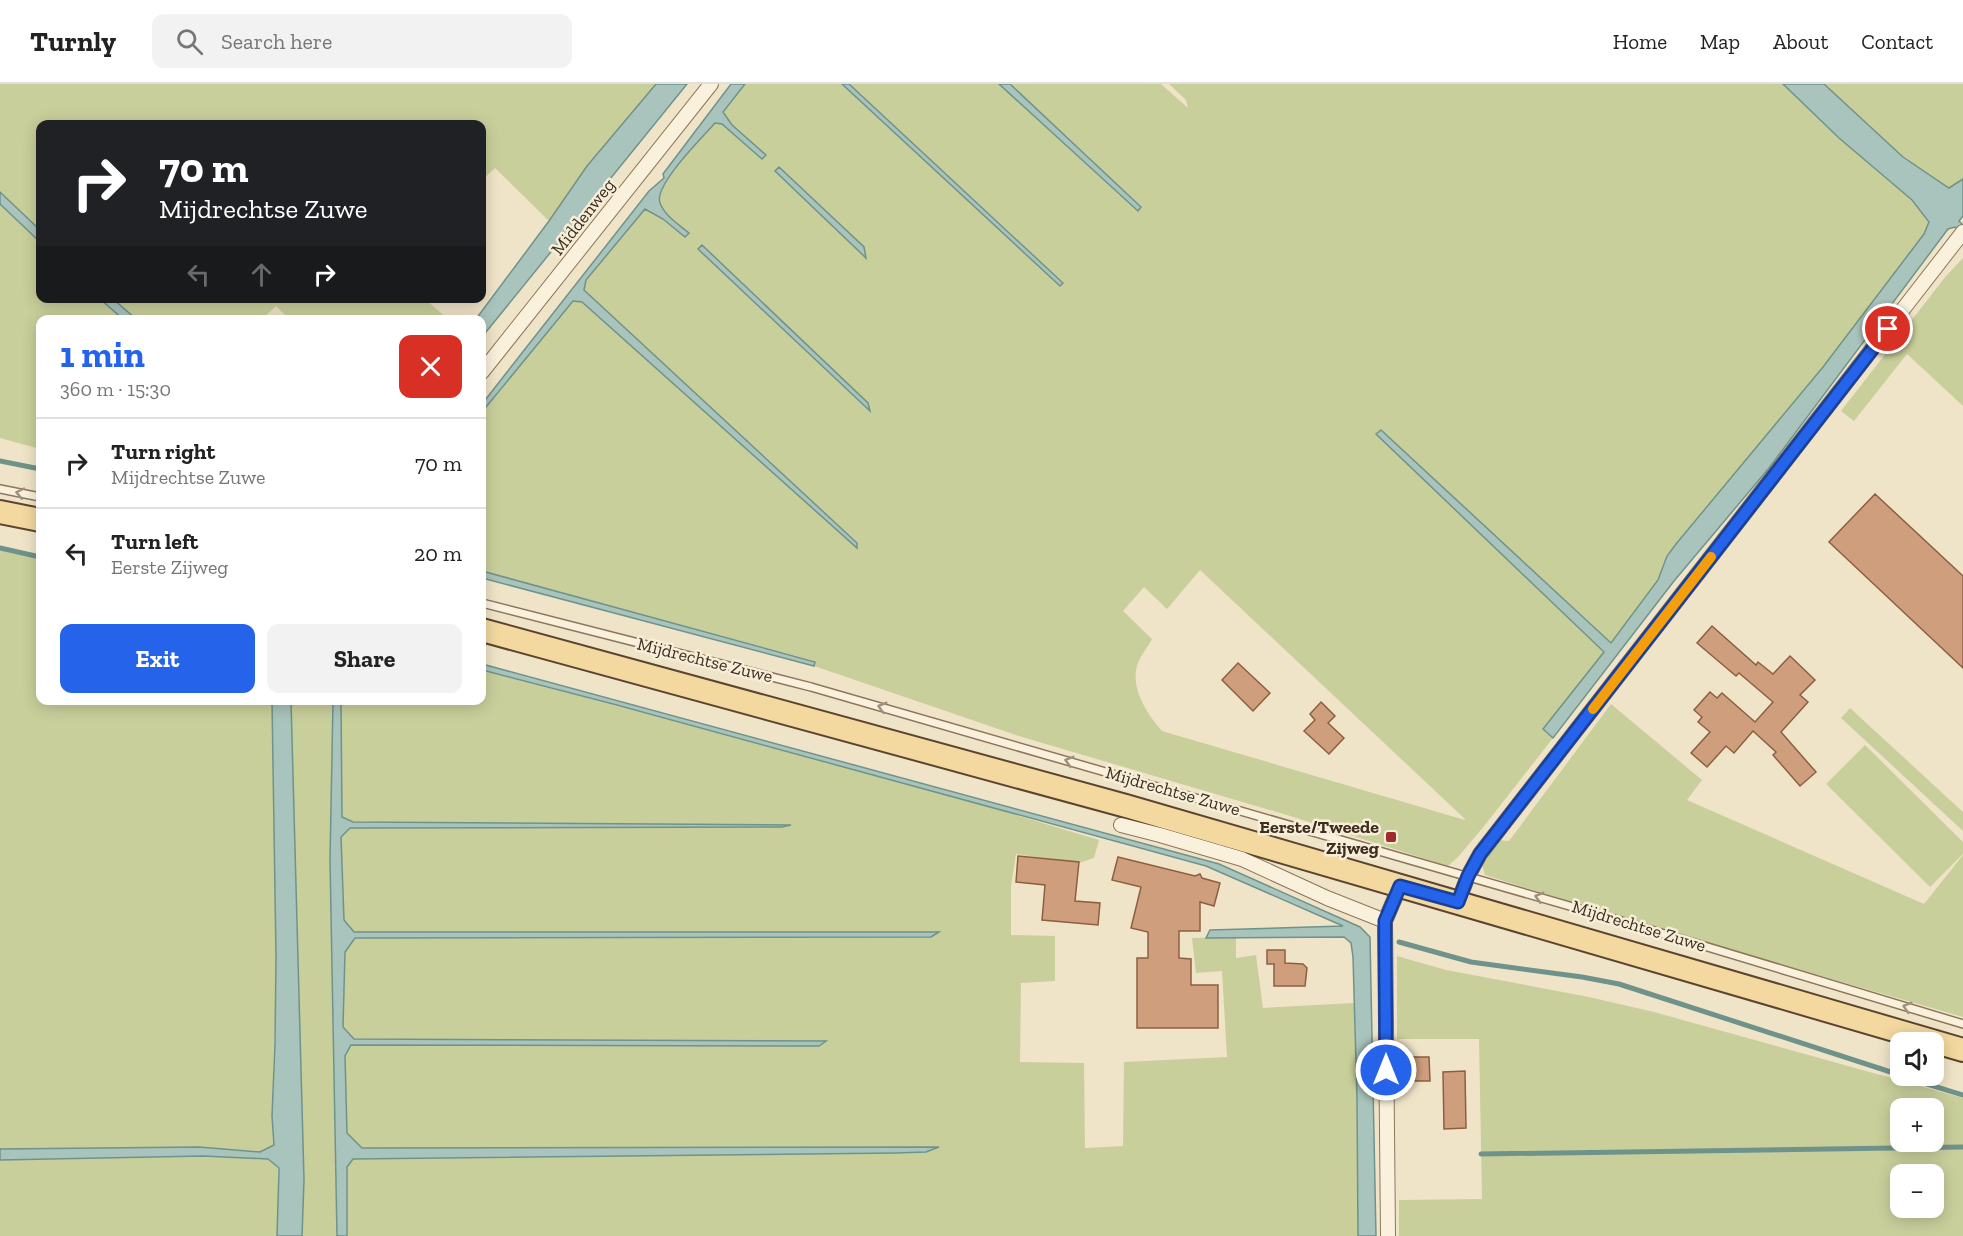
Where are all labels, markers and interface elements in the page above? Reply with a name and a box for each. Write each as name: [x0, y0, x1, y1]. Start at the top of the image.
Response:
search box: [152, 14, 572, 68]
text: Turnly: [30, 25, 116, 58]
icon: search: [173, 25, 206, 58]
text: Search here: [221, 28, 332, 55]
text: Home: [1613, 29, 1667, 54]
text: Map: [1700, 29, 1740, 54]
text: About: [1773, 29, 1828, 54]
text: Contact: [1861, 29, 1933, 54]
text: 70 m: [159, 142, 249, 193]
icon: right: [60, 144, 138, 222]
street label: Middenweg: [546, 174, 620, 260]
text: Mijdrechtse Zuwe: [159, 193, 368, 225]
icon: left: [182, 258, 215, 291]
icon: ahead: [245, 258, 278, 291]
icon: right: [308, 258, 341, 291]
pin: [1862, 303, 1913, 354]
icon: arrive: [1871, 312, 1904, 345]
text: 1 min: [60, 333, 145, 376]
button: close: [399, 335, 462, 398]
text: 360 m · 15:30: [60, 377, 171, 401]
text: Turn right: [111, 438, 215, 465]
icon: right: [60, 447, 93, 480]
text: 70 m: [415, 450, 462, 477]
text: Mijdrechtse Zuwe: [111, 465, 265, 489]
one-way arrow: [16, 487, 26, 500]
text: Turn left: [111, 528, 198, 555]
icon: left: [60, 537, 93, 570]
text: 20 m: [414, 540, 462, 567]
text: Eerste Zijweg: [111, 555, 228, 579]
button: Exit: [60, 624, 255, 693]
button: Share: [267, 624, 462, 693]
street label: Mijdrechtse Zuwe: [635, 633, 775, 687]
one-way arrow: [877, 702, 887, 715]
one-way arrow: [1065, 756, 1075, 768]
street label: Mijdrechtse Zuwe: [1103, 761, 1243, 821]
place label: Eerste/Tweede Zijweg: [1259, 816, 1379, 859]
marker: Eerste/Tweede Zijweg: [1384, 830, 1398, 844]
one-way arrow: [1534, 892, 1545, 904]
street label: Mijdrechtse Zuwe: [1569, 895, 1709, 957]
one-way arrow: [1902, 1002, 1913, 1014]
map controls: [1890, 1032, 1944, 1218]
button: sound: [1890, 1032, 1944, 1086]
position arrow: [1354, 1038, 1418, 1102]
button: +: [1890, 1098, 1944, 1152]
button: −: [1890, 1164, 1944, 1218]

